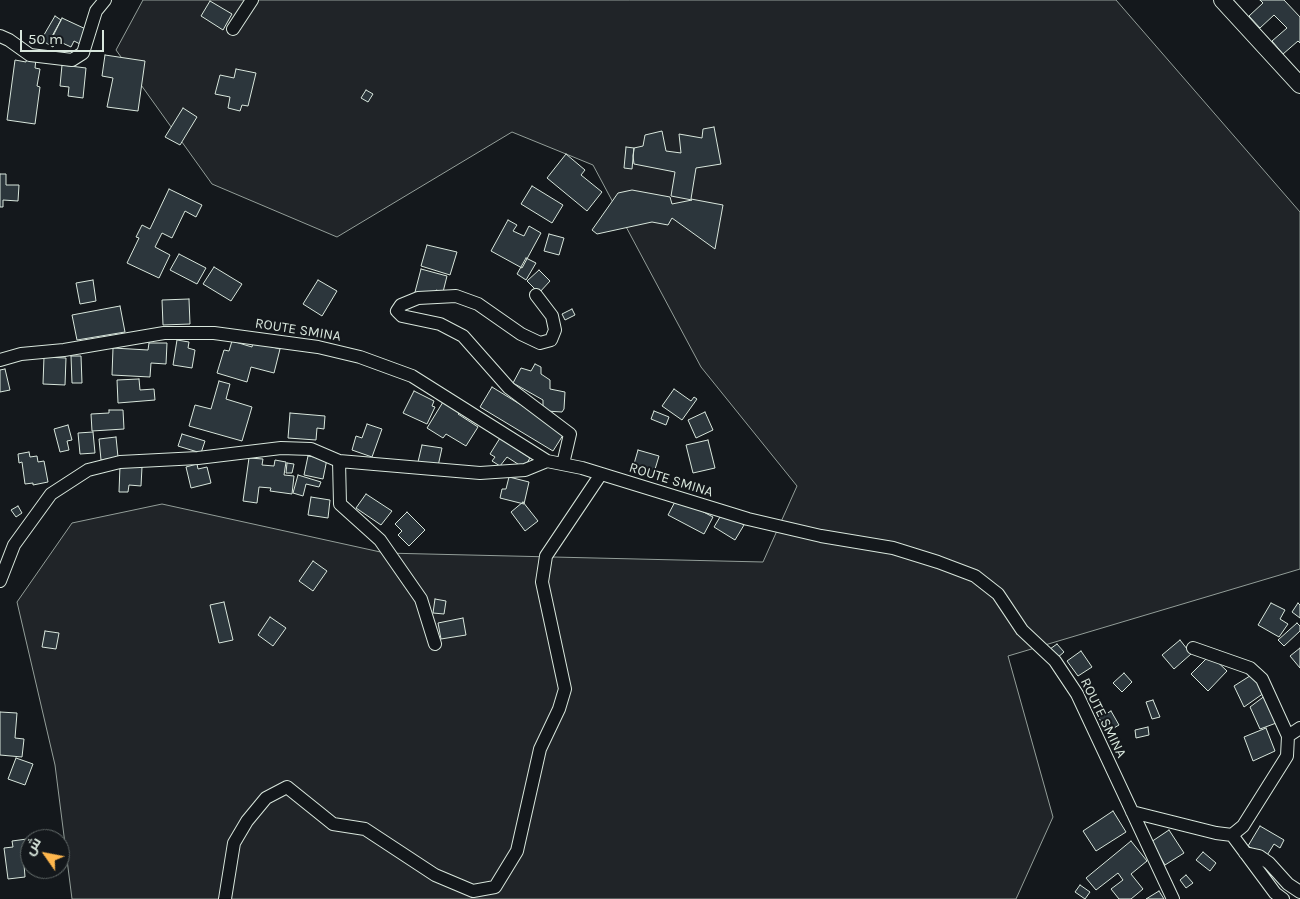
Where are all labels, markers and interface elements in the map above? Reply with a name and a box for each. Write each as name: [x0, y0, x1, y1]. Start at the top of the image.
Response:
scale bar: [22, 20, 106, 52]
text: 50 m: [28, 30, 63, 48]
street label: ROUTE SMINA: [254, 315, 342, 345]
street label: ROUTE SMINA: [627, 459, 715, 501]
street label: ROUTE SMINA: [1076, 675, 1130, 761]
north arrow: [20, 829, 70, 879]
text: ش: [21, 834, 45, 858]

